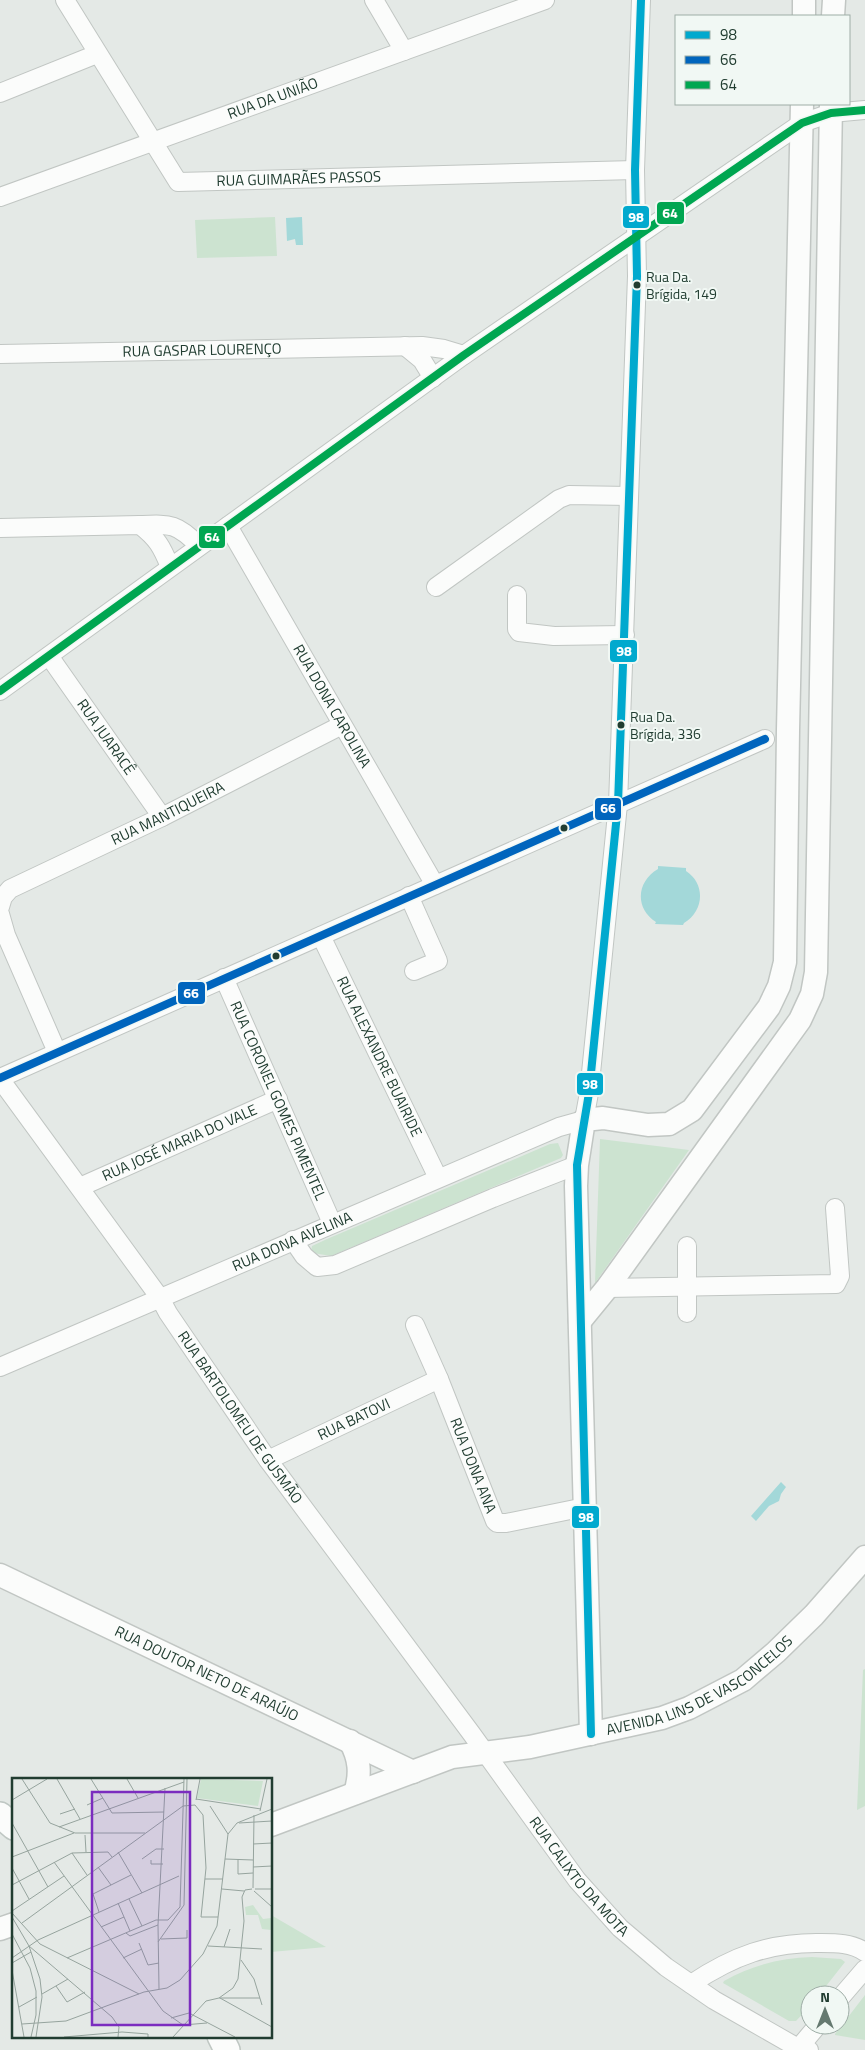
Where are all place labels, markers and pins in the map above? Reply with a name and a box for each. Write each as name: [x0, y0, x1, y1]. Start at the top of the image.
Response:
place label: Rua Da. Brígida, 149: [646, 266, 717, 304]
marker: Rua Da. Brígida, 149: [632, 280, 642, 290]
place label: Rua Da. Brígida, 336: [630, 706, 701, 744]
marker: Rua Da. Brígida, 336: [616, 720, 626, 730]
unlabelled marker: [559, 823, 569, 833]
unlabelled marker: [271, 951, 281, 961]

